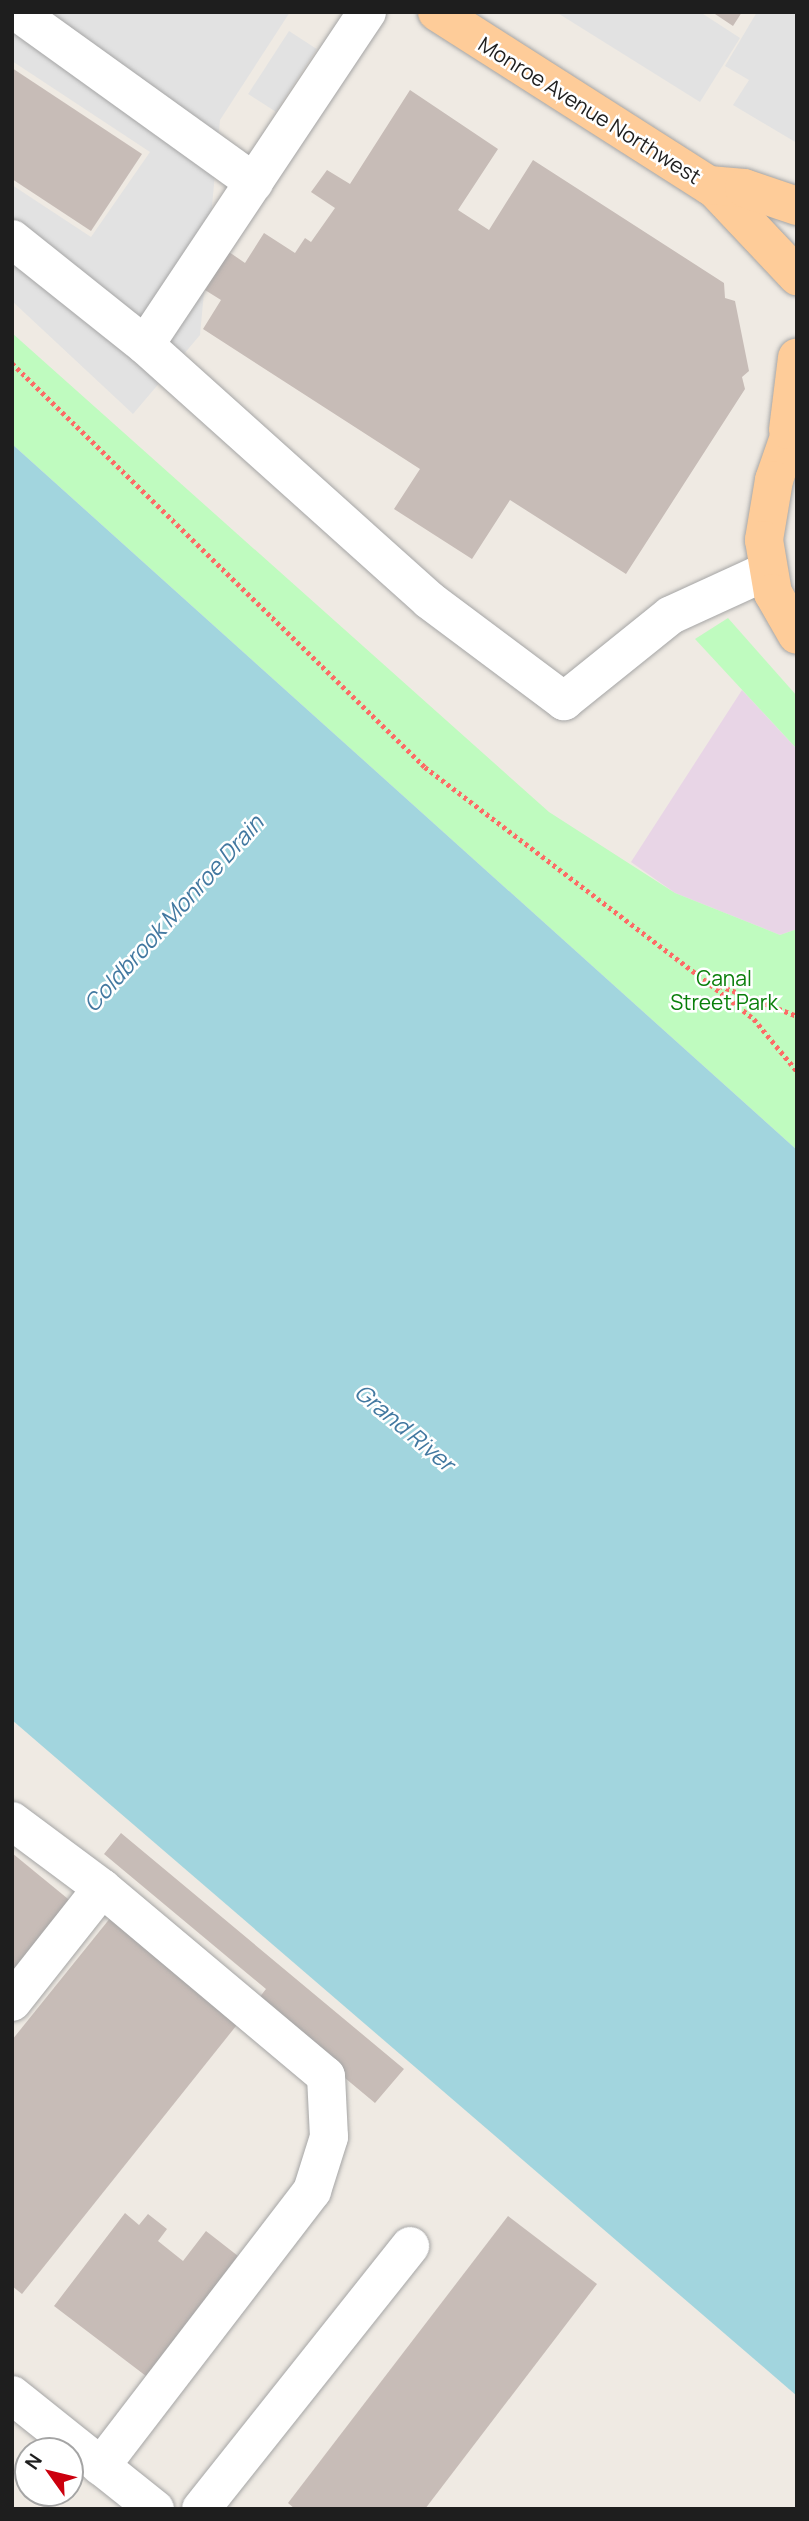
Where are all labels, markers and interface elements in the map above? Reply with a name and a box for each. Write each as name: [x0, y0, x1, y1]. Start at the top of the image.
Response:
street label: Monroe Avenue Northwest: [474, 31, 706, 189]
water label: Coldbrook Monroe Drain: [77, 809, 269, 1017]
park label: Canal Street Park: [670, 965, 778, 1015]
water label: Grand River: [350, 1377, 460, 1477]
north arrow: [14, 2437, 84, 2507]
text: N: [19, 2448, 48, 2474]

